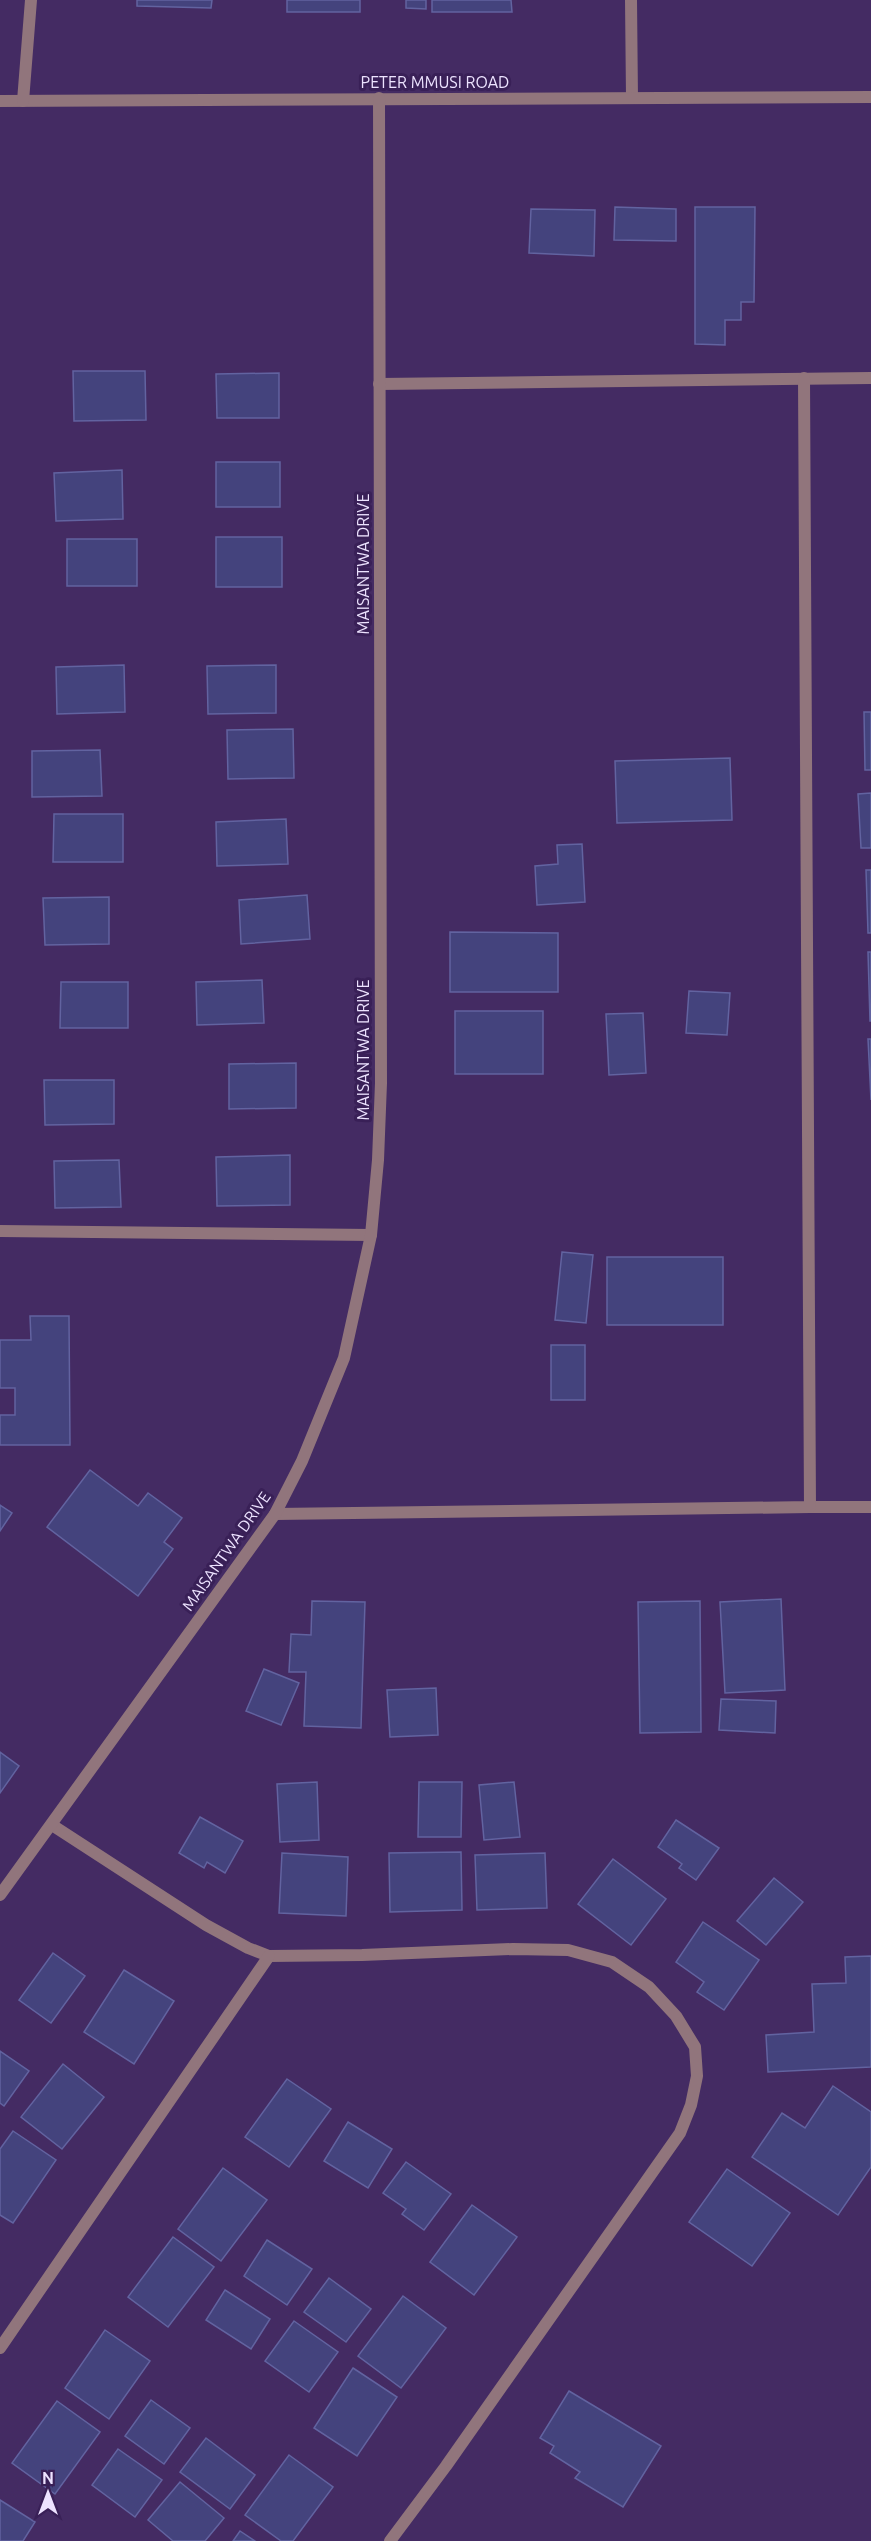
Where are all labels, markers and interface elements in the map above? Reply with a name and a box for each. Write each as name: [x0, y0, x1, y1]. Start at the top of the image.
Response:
street label: PETER MMUSI ROAD: [361, 73, 509, 91]
street label: MAISANTWA DRIVE: [354, 493, 372, 634]
street label: MAISANTWA DRIVE: [354, 979, 372, 1120]
street label: MAISANTWA DRIVE: [178, 1488, 274, 1614]
north arrow: [18, 2463, 78, 2523]
text: N: [42, 2469, 54, 2487]

